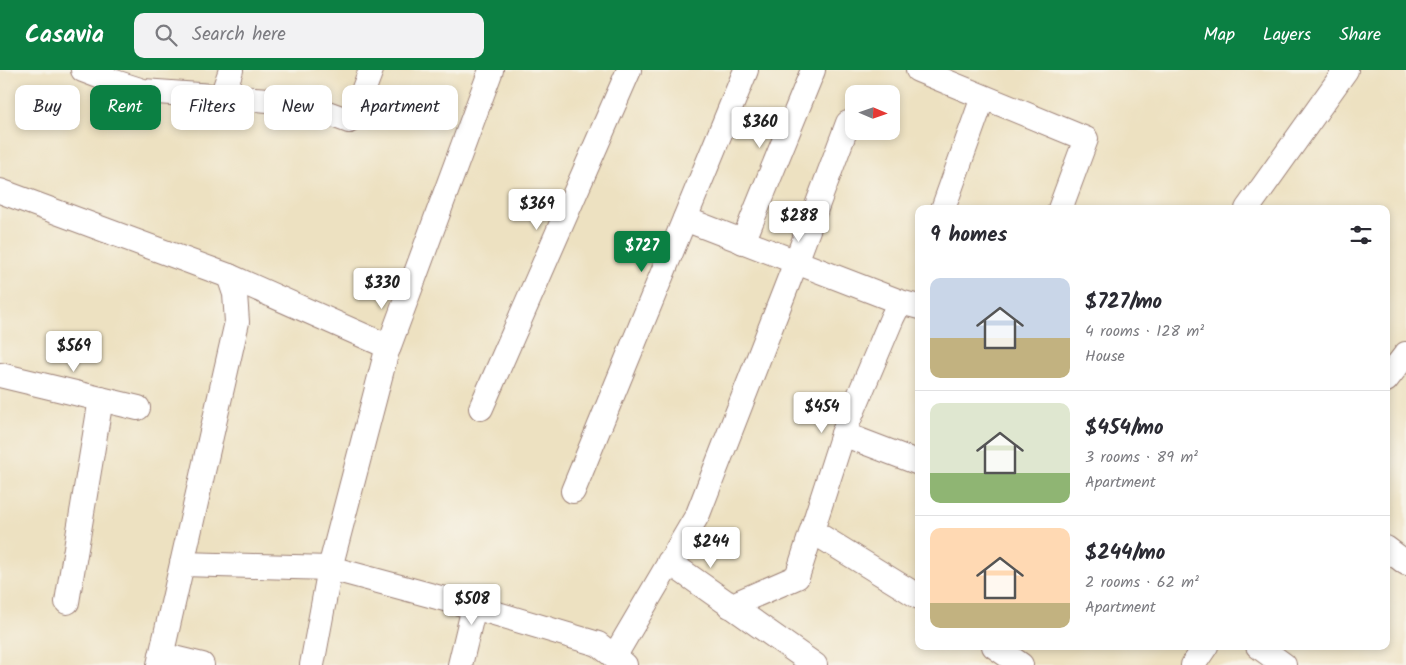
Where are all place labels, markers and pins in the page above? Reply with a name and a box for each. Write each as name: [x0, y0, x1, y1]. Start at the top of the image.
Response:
pin: $360: [730, 106, 790, 149]
pin: $369: [507, 189, 567, 231]
pin: $288: [769, 200, 829, 243]
pin: $727: [612, 230, 672, 273]
pin: $330: [352, 268, 412, 310]
pin: $569: [44, 330, 104, 373]
pin: $454: [792, 392, 852, 434]
pin: $244: [681, 526, 741, 569]
pin: $508: [442, 584, 502, 626]

